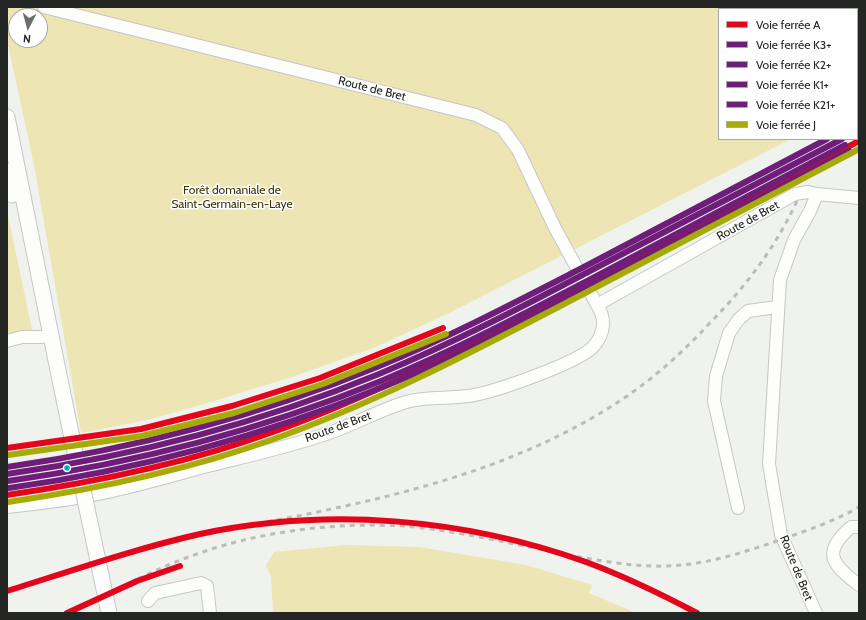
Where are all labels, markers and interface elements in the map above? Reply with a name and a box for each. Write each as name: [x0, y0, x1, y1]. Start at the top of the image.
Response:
north arrow: [8, 8, 48, 48]
legend: [718, 8, 858, 140]
text: Voie ferrée A: [756, 17, 820, 32]
text: N: [22, 32, 31, 46]
text: Voie ferrée K3+: [756, 37, 832, 52]
text: Voie ferrée K2+: [756, 57, 831, 72]
street label: Route de Bret: [337, 74, 407, 104]
text: Voie ferrée K1+: [756, 77, 829, 92]
text: Voie ferrée K21+: [756, 97, 835, 112]
text: Voie ferrée J: [756, 117, 816, 132]
park label: Forêt domaniale de Saint-Germain-en-Laye: [171, 183, 293, 211]
street label: Route de Bret: [714, 198, 782, 244]
street label: Route de Bret: [303, 408, 373, 446]
unlabelled marker: [62, 463, 72, 473]
street label: Route de Bret: [776, 533, 816, 603]

